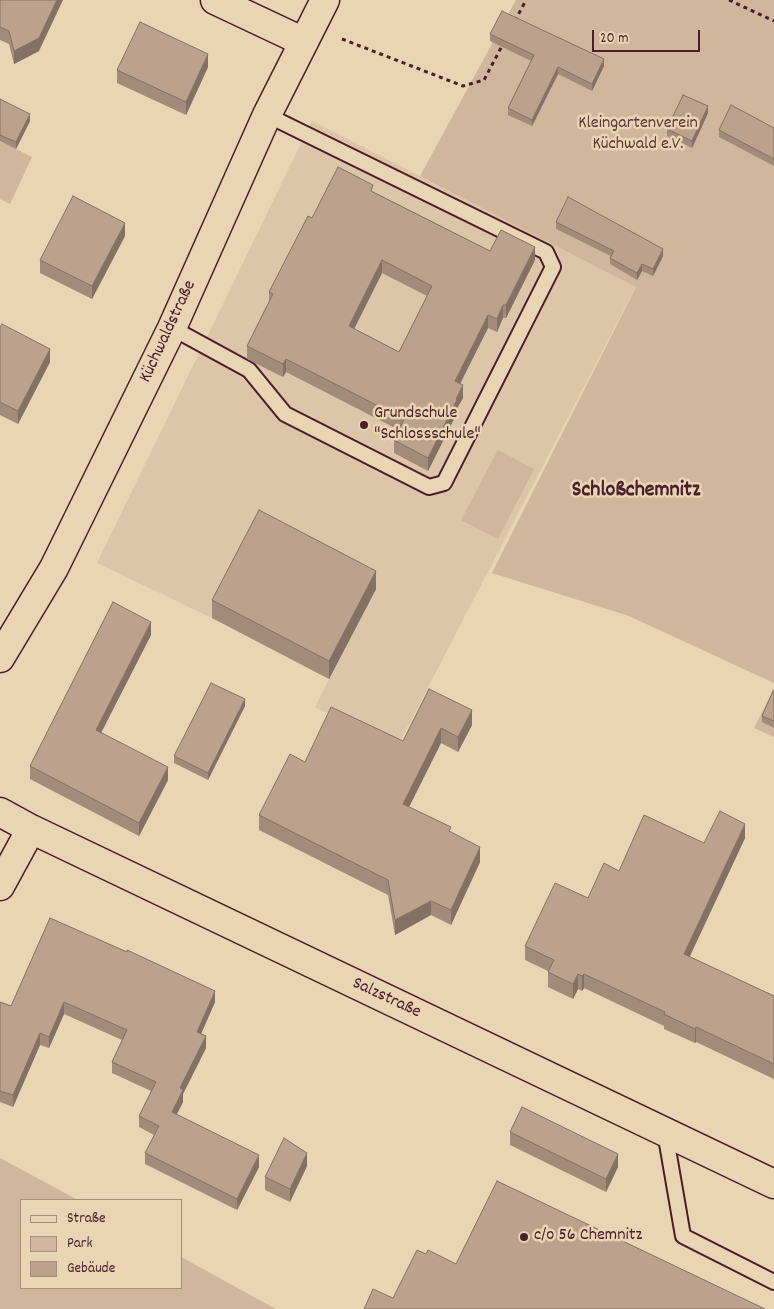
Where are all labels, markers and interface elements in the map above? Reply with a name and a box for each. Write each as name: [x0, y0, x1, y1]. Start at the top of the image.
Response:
scale bar: [594, 20, 702, 52]
text: 20 m: [600, 28, 628, 50]
park label: Kleingartenverein Küchwald e.V.: [578, 114, 698, 156]
street label: Küchwaldstraße: [136, 278, 202, 386]
place label: Grundschule "Schlossschule": [374, 404, 481, 446]
marker: Grundschule "Schlossschule": [358, 419, 370, 431]
district label: Schloßchemnitz: [572, 479, 700, 505]
street label: Salzstraße: [348, 974, 424, 1024]
legend: [20, 1199, 182, 1289]
text: Straße: [67, 1208, 105, 1230]
place label: c/o 56 Chemnitz: [534, 1226, 642, 1248]
marker: c/o 56 Chemnitz: [518, 1231, 530, 1243]
text: Park: [67, 1233, 93, 1255]
text: Gebäude: [67, 1258, 115, 1280]

